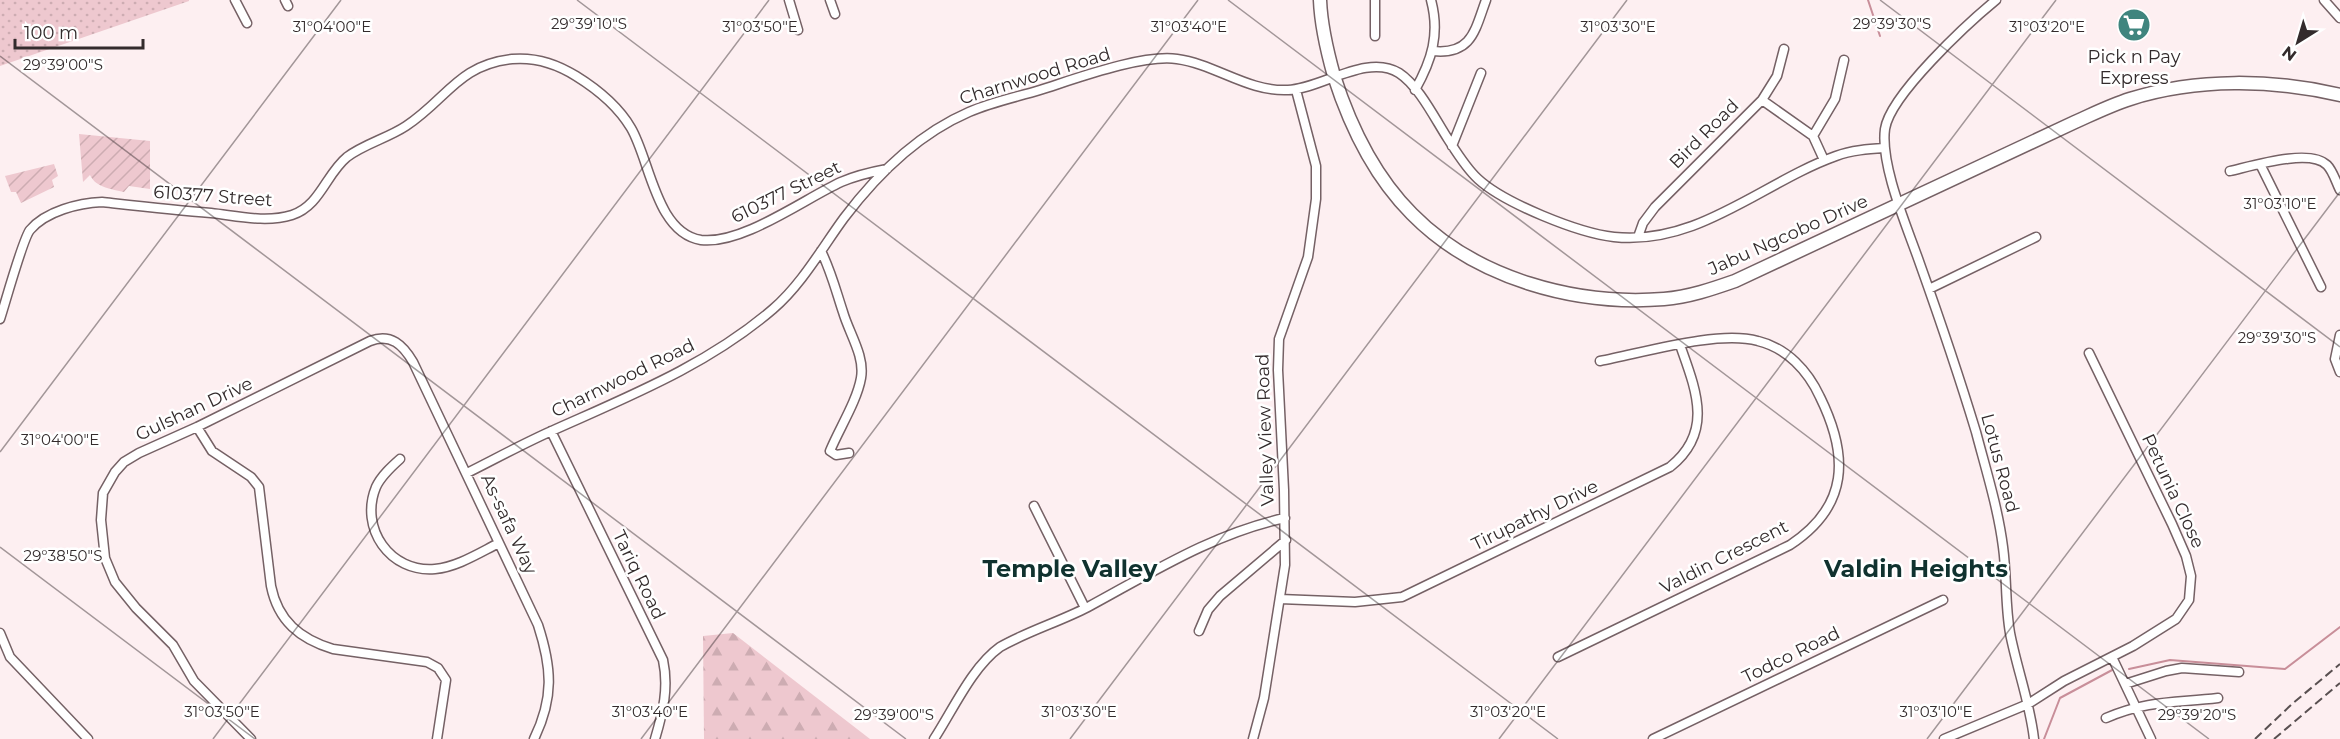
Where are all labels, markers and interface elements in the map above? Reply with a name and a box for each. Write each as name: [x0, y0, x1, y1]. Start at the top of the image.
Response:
supermarket icon: Pick n Pay Express: [2116, 7, 2152, 43]
scale bar: [15, 12, 142, 50]
north arrow: [2268, 12, 2328, 72]
text: 29°39'10"S: [551, 14, 627, 33]
text: 29°39'30"S: [1853, 14, 1931, 33]
text: 31°04'00"E: [293, 17, 371, 36]
text: 31°03'50"E: [722, 17, 798, 36]
text: 31°03'40"E: [1151, 17, 1227, 36]
text: 31°03'30"E: [1580, 17, 1656, 36]
text: 31°03'20"E: [2009, 17, 2085, 36]
text: 100 m: [24, 22, 78, 44]
text: N: [2278, 42, 2300, 65]
street label: Charnwood Road: [957, 43, 1113, 109]
place label: Pick n Pay Express: [2088, 46, 2181, 89]
text: 29°39'00"S: [23, 55, 103, 74]
street label: Bird Road: [1665, 95, 1743, 173]
street label: 610377 Street: [727, 156, 845, 228]
street label: 610377 Street: [153, 181, 273, 211]
street label: Jabu Ngcobo Drive: [1704, 190, 1871, 280]
text: 31°03'10"E: [2243, 194, 2317, 213]
text: 29°39'30"S: [2238, 328, 2316, 347]
street label: Charnwood Road: [548, 334, 698, 422]
street label: Valley View Road: [1251, 353, 1279, 507]
street label: Gulshan Drive: [132, 372, 256, 446]
street label: Lotus Road: [1976, 411, 2024, 515]
text: 31°04'00"E: [21, 430, 99, 449]
street label: Petunia Close: [2137, 430, 2209, 552]
street label: As-safa Way: [476, 470, 542, 578]
street label: Tirupathy Drive: [1468, 475, 1602, 555]
street label: Valdin Crescent: [1656, 515, 1792, 599]
street label: Tariq Road: [608, 527, 670, 623]
text: 29°38'50"S: [24, 546, 102, 565]
district label: Temple Valley: [983, 554, 1158, 583]
district label: Valdin Heights: [1823, 554, 2008, 583]
street label: Todco Road: [1739, 622, 1843, 688]
text: 31°03'50"E: [184, 702, 260, 721]
text: 31°03'40"E: [612, 702, 688, 721]
text: 31°03'30"E: [1041, 702, 1117, 721]
text: 31°03'20"E: [1470, 702, 1546, 721]
text: 31°03'10"E: [1899, 702, 1973, 721]
text: 29°39'00"S: [854, 705, 934, 724]
text: 29°39'20"S: [2158, 705, 2236, 724]

